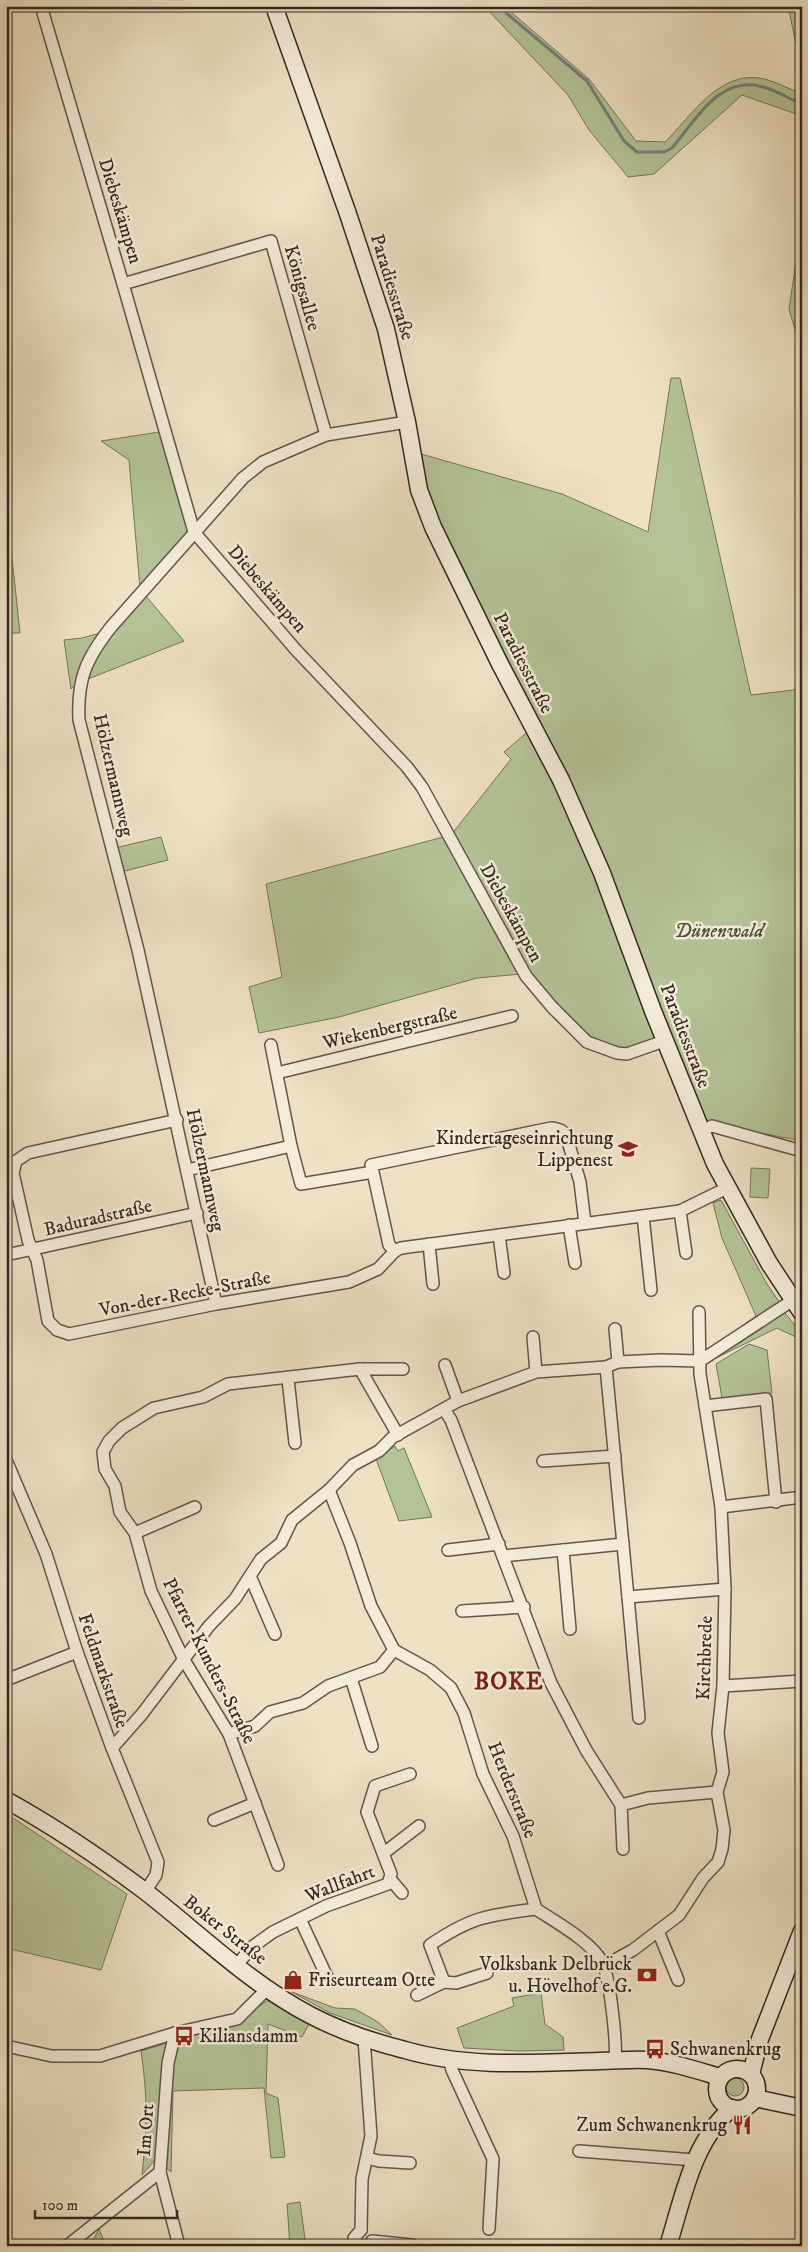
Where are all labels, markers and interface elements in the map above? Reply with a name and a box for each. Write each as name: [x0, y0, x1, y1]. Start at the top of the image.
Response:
street label: Diebeskämpen: [93, 155, 147, 267]
street label: Paradiesstraße: [365, 231, 419, 343]
street label: Königsallee: [279, 243, 325, 334]
street label: Diebeskämpen: [223, 540, 312, 638]
street label: Paradiesstraße: [488, 609, 558, 717]
street label: Hölzermannweg: [88, 711, 138, 839]
street label: Diebeskämpen: [474, 860, 548, 966]
park label: Dünenwald: [674, 920, 767, 943]
street label: Paradiesstraße: [655, 981, 715, 1091]
street label: Wiekenbergstraße: [320, 1001, 460, 1055]
street label: Hölzermannweg: [181, 1106, 229, 1234]
place label: Kindertageseinrichtung Lippenest: [436, 1127, 614, 1172]
school or university icon: Kindertageseinrichtung Lippenest: [617, 1138, 639, 1160]
street label: Baduradstraße: [42, 1194, 154, 1242]
street label: Von-der-Recke-Straße: [96, 1266, 273, 1322]
street label: Pfarrer-Kunders-Straße: [157, 1574, 261, 1748]
street label: Feldmarkstraße: [73, 1611, 133, 1732]
street label: Kirchbrede: [692, 1615, 718, 1701]
district label: BOKE: [474, 1667, 544, 1697]
street label: Herderstraße: [482, 1738, 542, 1842]
street label: Wallfahrt: [301, 1860, 378, 1908]
street label: Boker Straße: [179, 1890, 272, 1970]
place label: Volksbank Delbrück u. Hövelhof e.G.: [479, 1953, 633, 1998]
bank icon: Volksbank Delbrück u. Hövelhof e.G.: [636, 1964, 658, 1986]
shop icon: Friseurteam Otte: [282, 1969, 304, 1991]
place label: Friseurteam Otte: [308, 1969, 435, 1992]
bus stop icon: Kiliansdamm: [173, 2025, 195, 2047]
place label: Kiliansdamm: [199, 2025, 298, 2048]
bus stop icon: Schwanenkrug: [644, 2038, 666, 2060]
place label: Schwanenkrug: [670, 2038, 782, 2061]
street label: Im Ort: [133, 2103, 159, 2157]
place label: Zum Schwanenkrug: [577, 2114, 728, 2137]
restaurant icon: Zum Schwanenkrug: [731, 2114, 753, 2136]
scale bar: [35, 2187, 178, 2219]
text: 100 m: [42, 2196, 78, 2215]

